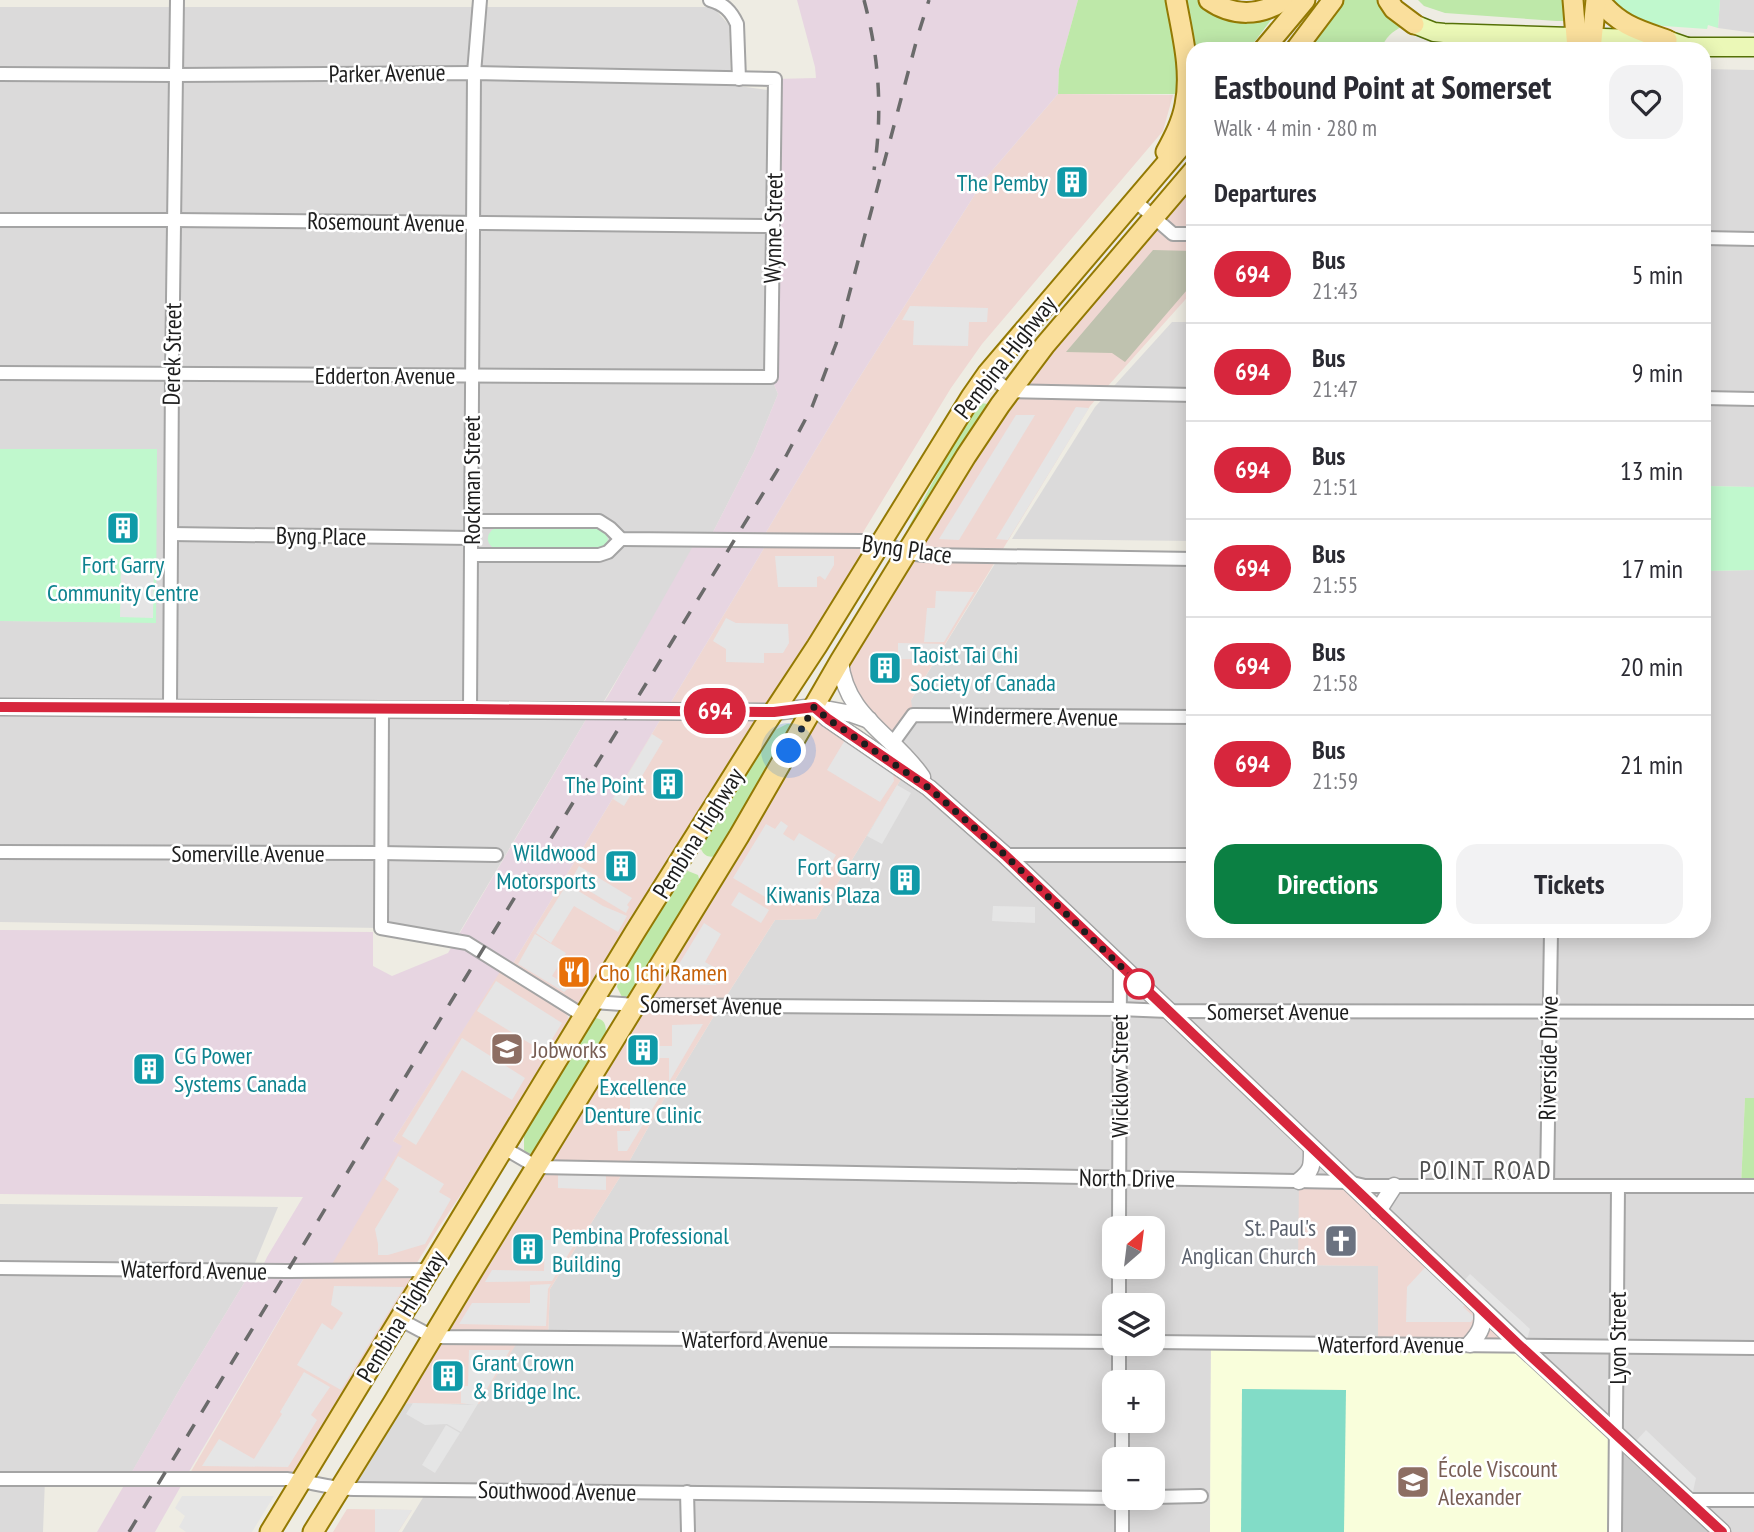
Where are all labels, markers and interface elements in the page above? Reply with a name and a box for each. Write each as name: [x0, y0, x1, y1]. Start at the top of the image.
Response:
street label: Parker Avenue: [328, 56, 446, 90]
text: Eastbound Point at Somerset: [1214, 65, 1551, 108]
button: heart: [1609, 65, 1683, 139]
text: Walk · 4 min · 280 m: [1214, 113, 1377, 142]
building icon: The Pemby: [1053, 163, 1091, 201]
place label: The Pemby: [957, 167, 1048, 198]
street label: Wynne Street: [757, 172, 789, 284]
text: Departures: [1214, 176, 1317, 209]
street label: Rosemount Avenue: [307, 205, 465, 239]
text: Bus: [1312, 243, 1345, 276]
text: 694: [1235, 258, 1270, 289]
text: 5 min: [1632, 258, 1683, 291]
text: 21:43: [1312, 276, 1358, 305]
street label: Pembina Highway: [947, 289, 1063, 425]
street label: Derek Street: [156, 302, 188, 406]
text: Bus: [1312, 341, 1345, 374]
text: 694: [1235, 356, 1270, 387]
text: 9 min: [1632, 356, 1683, 389]
street label: Edderton Avenue: [315, 360, 455, 391]
text: 21:47: [1312, 374, 1358, 403]
street label: Rockman Street: [456, 415, 487, 545]
text: Bus: [1312, 439, 1345, 472]
text: 694: [1235, 454, 1270, 485]
text: 13 min: [1620, 454, 1683, 487]
text: 21:51: [1312, 472, 1358, 501]
building icon: Fort Garry Community Centre: [104, 509, 142, 547]
street label: Byng Place: [276, 520, 366, 552]
street label: Byng Place: [860, 527, 954, 571]
text: Bus: [1312, 537, 1345, 570]
place label: Fort Garry Community Centre: [47, 549, 199, 608]
text: 694: [1235, 552, 1270, 583]
text: 17 min: [1621, 552, 1683, 585]
text: 21:55: [1312, 570, 1358, 599]
text: Bus: [1312, 635, 1345, 668]
place label: Taoist Tai Chi Society of Canada: [910, 639, 1056, 698]
building icon: Taoist Tai Chi Society of Canada: [866, 649, 904, 687]
text: 694: [1235, 650, 1270, 681]
text: 20 min: [1620, 650, 1683, 683]
text: 21:58: [1312, 668, 1358, 697]
line badge: 694: [675, 688, 755, 734]
text: 694: [698, 695, 732, 726]
street label: Windermere Avenue: [952, 699, 1118, 733]
your location: [771, 733, 806, 768]
text: Bus: [1312, 733, 1345, 766]
text: 694: [1235, 748, 1270, 779]
text: 21 min: [1620, 748, 1683, 781]
street label: Pembina Highway: [646, 762, 750, 904]
building icon: The Point: [649, 765, 687, 803]
text: 21:59: [1312, 766, 1358, 795]
place label: The Point: [565, 769, 644, 800]
place label: Wildwood Motorsports: [496, 837, 596, 896]
street label: Somerville Avenue: [171, 838, 325, 869]
button: Directions: [1214, 844, 1442, 924]
button: Tickets: [1456, 844, 1683, 924]
building icon: Wildwood Motorsports: [602, 847, 640, 885]
place label: Fort Garry Kiwanis Plaza: [766, 851, 880, 910]
building icon: Fort Garry Kiwanis Plaza: [886, 861, 924, 899]
restaurant icon: Cho Ichi Ramen: [555, 953, 593, 991]
place label: Cho Ichi Ramen: [598, 957, 727, 988]
unlabelled marker: [1124, 969, 1154, 999]
street label: Somerset Avenue: [639, 988, 783, 1022]
street label: Riverside Drive: [1531, 995, 1565, 1121]
street label: Somerset Avenue: [1207, 996, 1349, 1027]
street label: Wicklow Street: [1104, 1014, 1135, 1138]
school or university icon: Jobworks: [488, 1030, 526, 1068]
building icon: Excellence Denture Clinic: [624, 1031, 662, 1069]
place label: Jobworks: [531, 1034, 607, 1065]
place label: CG Power Systems Canada: [174, 1040, 307, 1099]
building icon: CG Power Systems Canada: [130, 1050, 168, 1088]
place label: Excellence Denture Clinic: [584, 1071, 702, 1130]
district label: POINT ROAD: [1419, 1153, 1553, 1186]
street label: North Drive: [1079, 1162, 1175, 1194]
place label: St. Paul's Anglican Church: [1182, 1212, 1316, 1271]
north arrow: [1102, 1216, 1166, 1279]
map controls: [1102, 1216, 1165, 1510]
place label: Pembina Professional Building: [552, 1220, 729, 1279]
church icon: St. Paul's Anglican Church: [1322, 1222, 1360, 1260]
building icon: Pembina Professional Building: [509, 1230, 547, 1268]
street label: Pembina Highway: [350, 1244, 452, 1388]
street label: Waterford Avenue: [121, 1253, 267, 1287]
street label: Lyon Street: [1602, 1291, 1633, 1384]
button: layers: [1102, 1293, 1165, 1356]
street label: Waterford Avenue: [682, 1324, 828, 1355]
street label: Waterford Avenue: [1318, 1329, 1464, 1360]
place label: Grant Crown & Bridge Inc.: [472, 1347, 581, 1406]
building icon: Grant Crown & Bridge Inc.: [429, 1357, 467, 1395]
button: +: [1102, 1370, 1165, 1433]
button: −: [1102, 1447, 1165, 1510]
place label: École Viscount Alexander: [1438, 1453, 1558, 1512]
school or university icon: École Viscount Alexander: [1394, 1463, 1432, 1501]
street label: Southwood Avenue: [478, 1474, 636, 1508]

